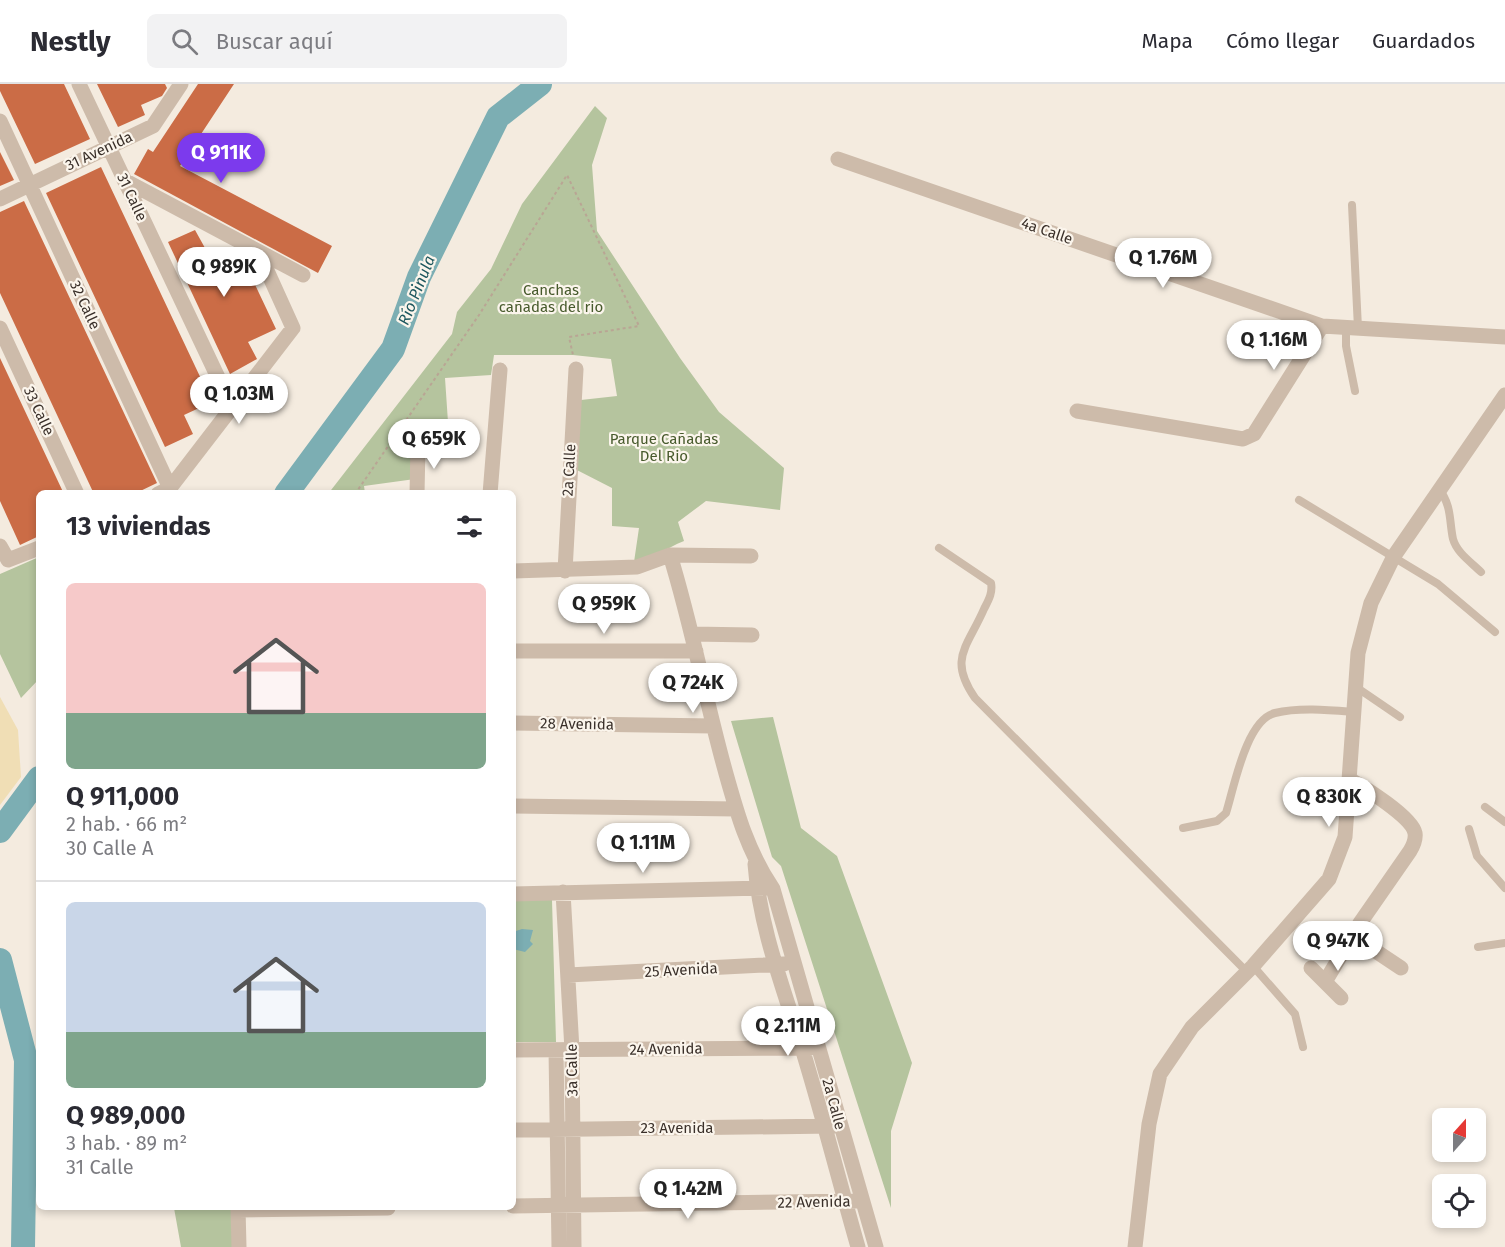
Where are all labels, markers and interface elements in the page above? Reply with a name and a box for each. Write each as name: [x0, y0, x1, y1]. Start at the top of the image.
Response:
search box: [147, 14, 567, 68]
text: Nestly: [30, 25, 111, 58]
icon: search: [168, 25, 201, 58]
text: Buscar aquí: [216, 28, 333, 55]
text: Mapa: [1141, 28, 1193, 54]
text: Cómo llegar: [1226, 28, 1339, 54]
text: Guardados: [1372, 28, 1475, 54]
street label: 31 Avenida: [63, 128, 135, 174]
pin: Q 911K: [172, 133, 270, 184]
text: Q 911K: [191, 140, 251, 164]
street label: 31 Calle: [113, 170, 151, 224]
street label: 4a Calle: [1019, 214, 1075, 248]
pin: Q 1.76M: [1108, 238, 1218, 289]
text: Q 1.76M: [1129, 245, 1197, 269]
pin: Q 989K: [175, 247, 273, 298]
water label: Río Pinula: [394, 253, 439, 328]
text: Q 989K: [192, 254, 256, 278]
street label: 32 Calle: [66, 278, 104, 332]
park label: Canchas cañadas del rio: [499, 281, 603, 316]
pin: Q 1.16M: [1219, 320, 1329, 371]
text: Q 1.16M: [1241, 327, 1307, 351]
pin: Q 1.03M: [184, 374, 294, 425]
text: Q 1.03M: [204, 381, 274, 405]
street label: 33 Calle: [20, 384, 58, 438]
pin: Q 659K: [385, 419, 483, 470]
text: Q 659K: [402, 426, 466, 450]
park label: Parque Cañadas Del Rio: [610, 430, 718, 465]
street label: 2a Calle: [559, 443, 579, 497]
icon: filters: [453, 510, 486, 543]
text: 13 viviendas: [66, 511, 211, 542]
pin: Q 959K: [555, 584, 653, 635]
text: Q 959K: [572, 591, 636, 615]
icon: home: [222, 622, 330, 730]
pin: Q 724K: [644, 663, 742, 714]
text: Q 724K: [662, 670, 724, 694]
street label: 28 Avenida: [540, 714, 614, 734]
pin: Q 830K: [1280, 777, 1378, 828]
text: Q 911,000: [66, 781, 179, 812]
text: Q 830K: [1297, 784, 1361, 808]
text: 2 hab. · 66 m²: [66, 812, 187, 836]
pin: Q 1.11M: [588, 823, 698, 874]
text: Q 1.11M: [611, 830, 675, 854]
text: 30 Calle A: [66, 836, 153, 860]
pin: Q 947K: [1289, 921, 1387, 972]
text: Q 947K: [1307, 928, 1369, 952]
icon: home: [222, 941, 330, 1049]
street label: 25 Avenida: [644, 959, 718, 981]
pin: Q 2.11M: [733, 1006, 843, 1057]
text: Q 2.11M: [755, 1013, 821, 1037]
street label: 24 Avenida: [629, 1039, 703, 1059]
street label: 3a Calle: [563, 1043, 581, 1097]
street label: 2a Calle: [819, 1076, 849, 1132]
text: Q 989,000: [66, 1100, 185, 1131]
north arrow: [1432, 1108, 1486, 1162]
map controls: [1432, 1108, 1486, 1228]
street label: 23 Avenida: [640, 1119, 714, 1137]
text: 3 hab. · 89 m²: [66, 1131, 187, 1155]
text: 31 Calle: [66, 1155, 134, 1179]
pin: Q 1.42M: [633, 1169, 743, 1220]
button: locate: [1432, 1174, 1486, 1228]
text: Q 1.42M: [653, 1176, 723, 1200]
street label: 22 Avenida: [777, 1192, 851, 1212]

